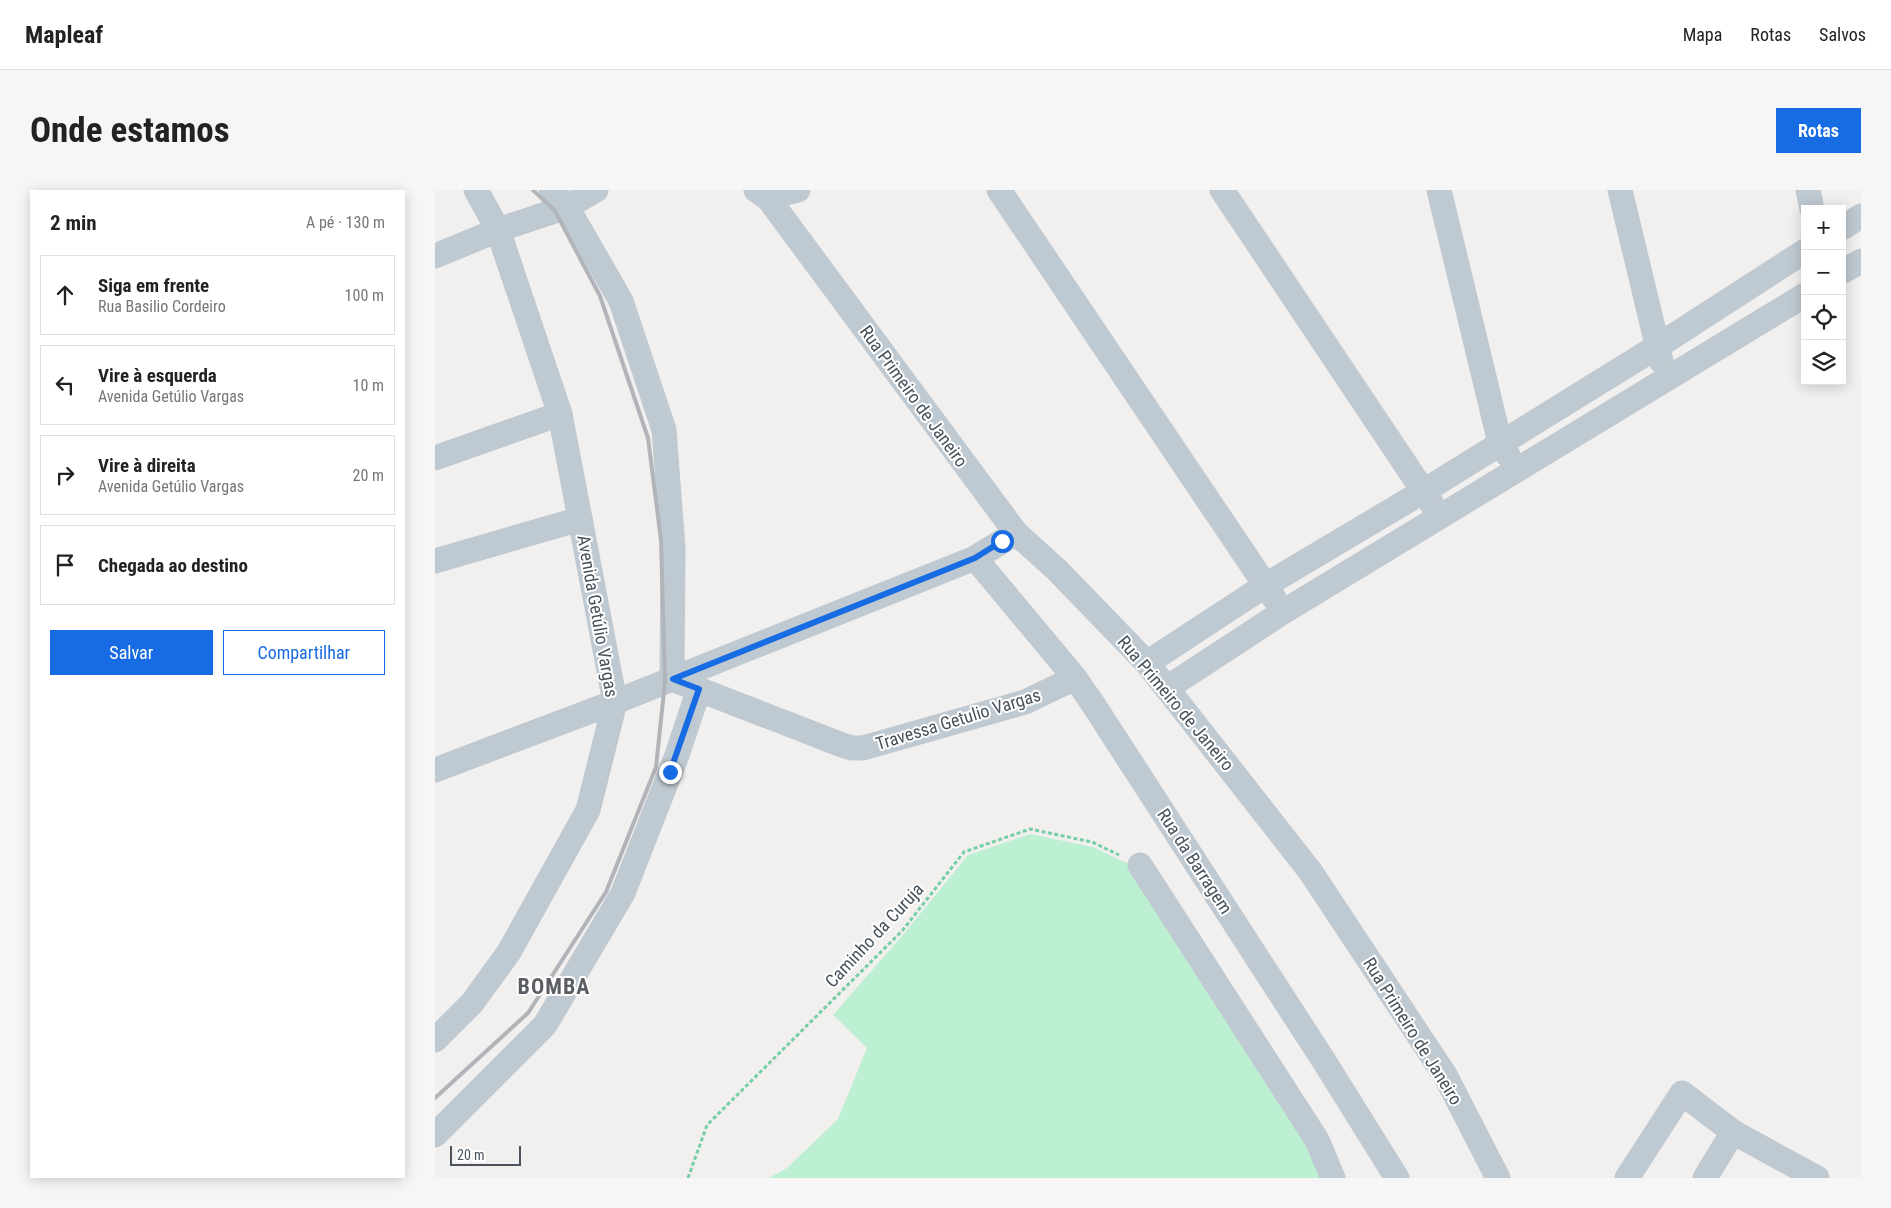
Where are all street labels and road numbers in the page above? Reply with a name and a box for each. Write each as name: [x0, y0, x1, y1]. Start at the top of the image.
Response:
street label: Rua Primeiro de Janeiro: [856, 321, 972, 471]
street label: Avenida Getúlio Vargas: [573, 533, 623, 699]
street label: Rua Primeiro de Janeiro: [1113, 631, 1239, 775]
street label: Travessa Getulio Vargas: [873, 684, 1043, 754]
street label: Rua da Barragem: [1153, 804, 1237, 918]
street label: Caminho da Curuja: [820, 879, 928, 991]
street label: Rua Primeiro de Janeiro: [1359, 953, 1467, 1109]

